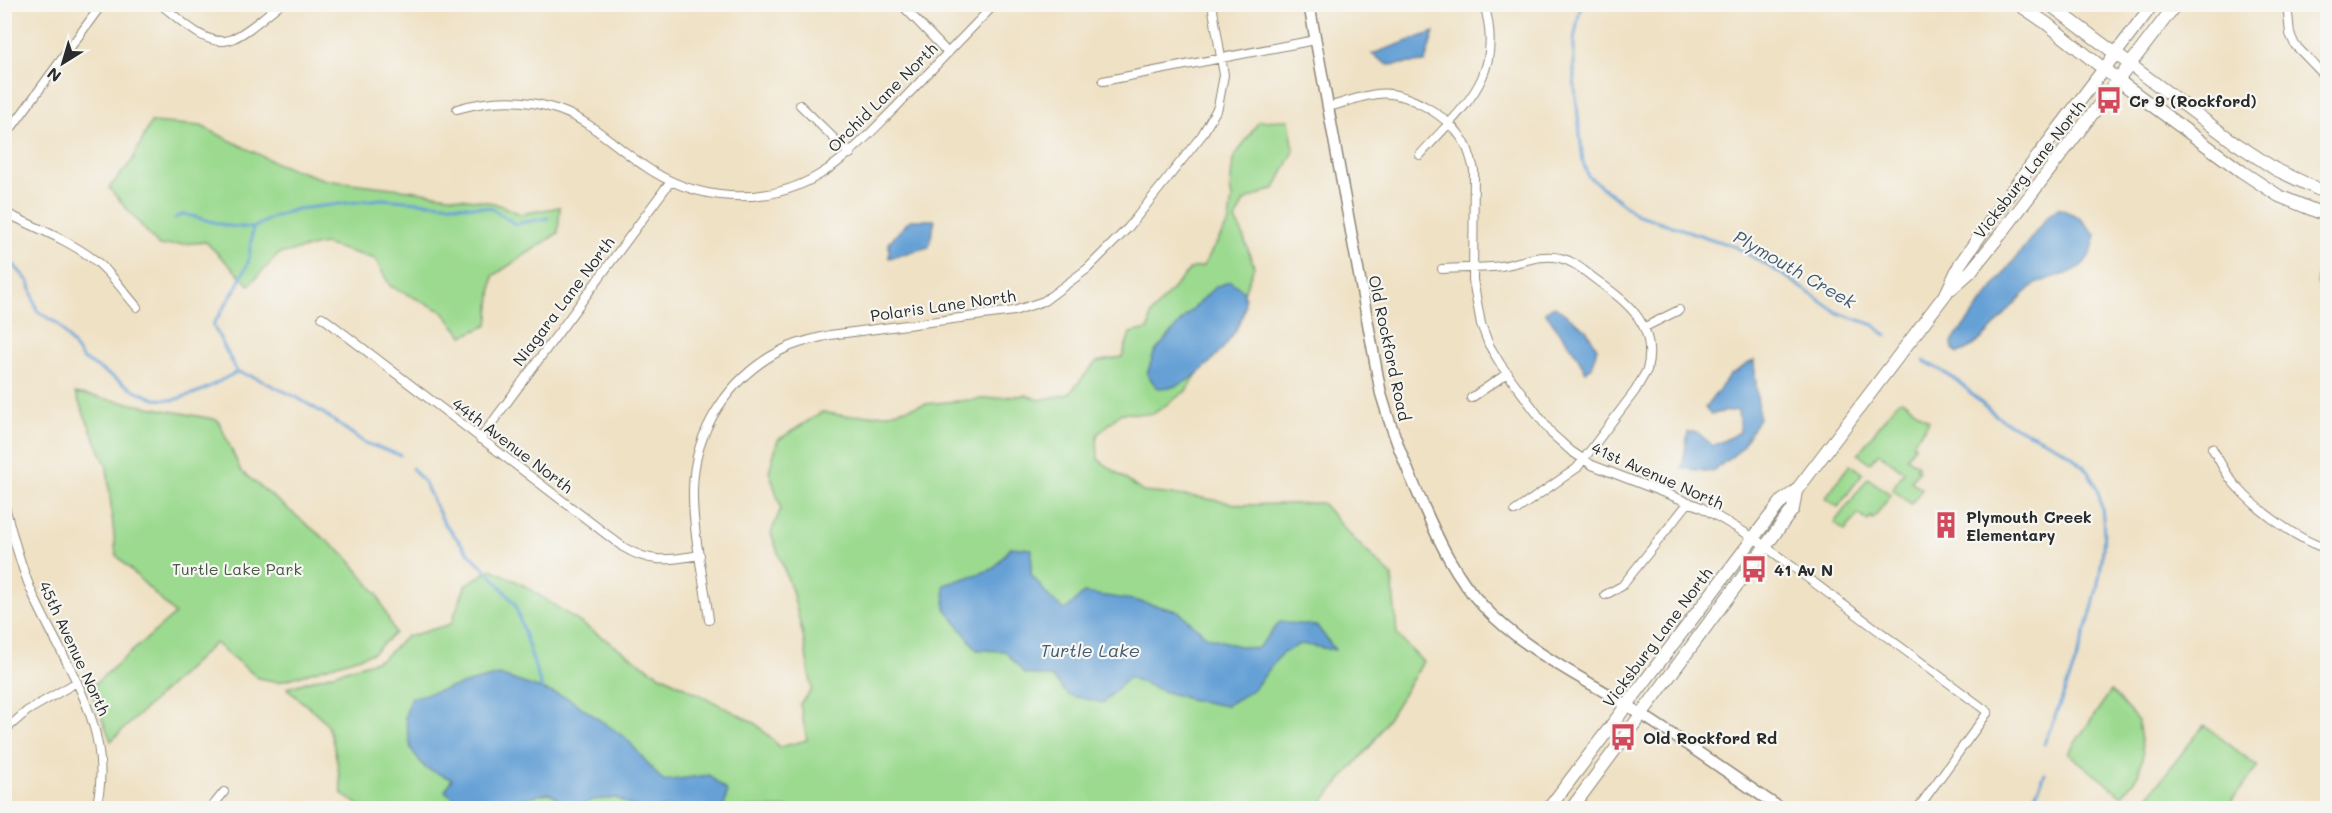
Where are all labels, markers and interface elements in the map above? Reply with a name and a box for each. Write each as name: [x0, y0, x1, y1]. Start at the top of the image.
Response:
north arrow: [33, 33, 93, 93]
street label: Orchid Lane North: [823, 38, 941, 156]
text: N: [42, 63, 65, 87]
bus stop icon: Cr 9 (Rockford): [2094, 85, 2124, 115]
place label: Cr 9 (Rockford): [2129, 90, 2256, 111]
street label: Vicksburg Lane North: [1968, 96, 2090, 242]
water label: Plymouth Creek: [1730, 224, 1861, 314]
street label: Niagara Lane North: [507, 232, 619, 370]
street label: Old Rockford Road: [1364, 273, 1416, 423]
street label: Polaris Lane North: [869, 284, 1017, 326]
street label: 44th Avenue North: [448, 393, 578, 497]
street label: 41st Avenue North: [1589, 436, 1727, 514]
place label: Plymouth Creek Elementary: [1966, 506, 2092, 545]
building icon: Plymouth Creek Elementary: [1931, 510, 1961, 540]
bus stop icon: 41 Av N: [1739, 554, 1769, 584]
park label: Turtle Lake Park: [172, 558, 302, 579]
place label: 41 Av N: [1774, 559, 1833, 580]
street label: Vicksburg Lane North: [1597, 563, 1717, 711]
street label: 45th Avenue North: [35, 578, 115, 718]
water label: Turtle Lake: [1040, 638, 1140, 662]
bus stop icon: Old Rockford Rd: [1608, 722, 1638, 752]
place label: Old Rockford Rd: [1643, 727, 1777, 748]

